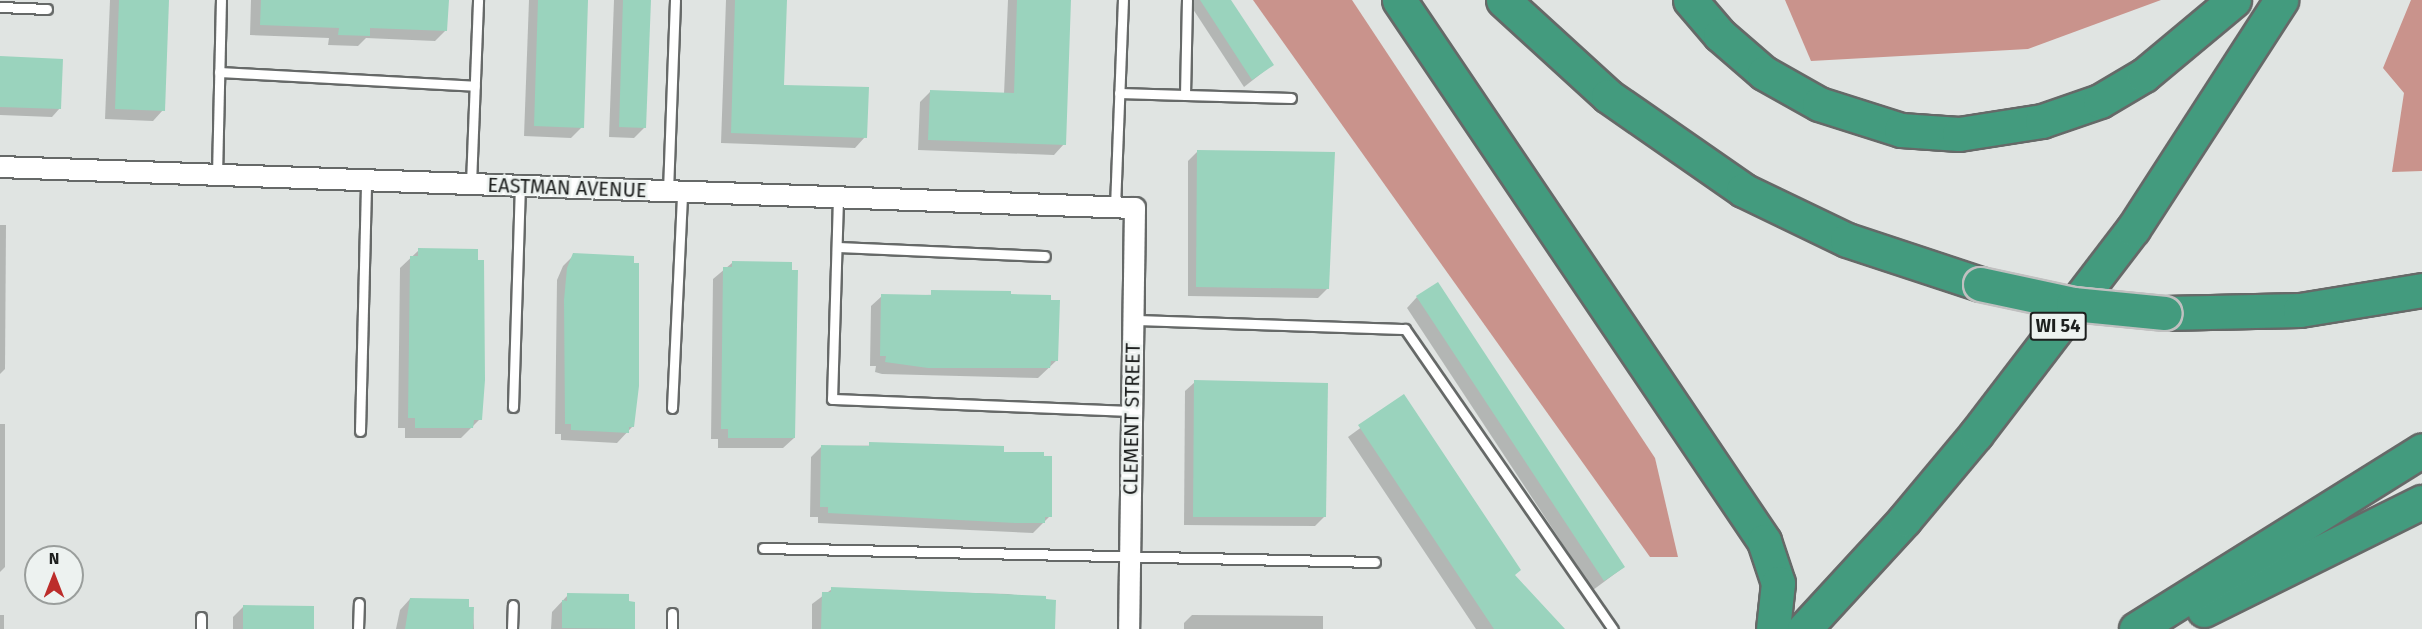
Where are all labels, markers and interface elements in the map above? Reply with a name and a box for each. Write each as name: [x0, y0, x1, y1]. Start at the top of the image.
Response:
street label: EASTMAN AVENUE: [487, 173, 647, 203]
road number: WI 54: [2030, 311, 2086, 341]
street label: CLEMENT STREET: [1119, 343, 1145, 495]
north arrow: [24, 545, 84, 605]
text: N: [49, 549, 59, 568]

